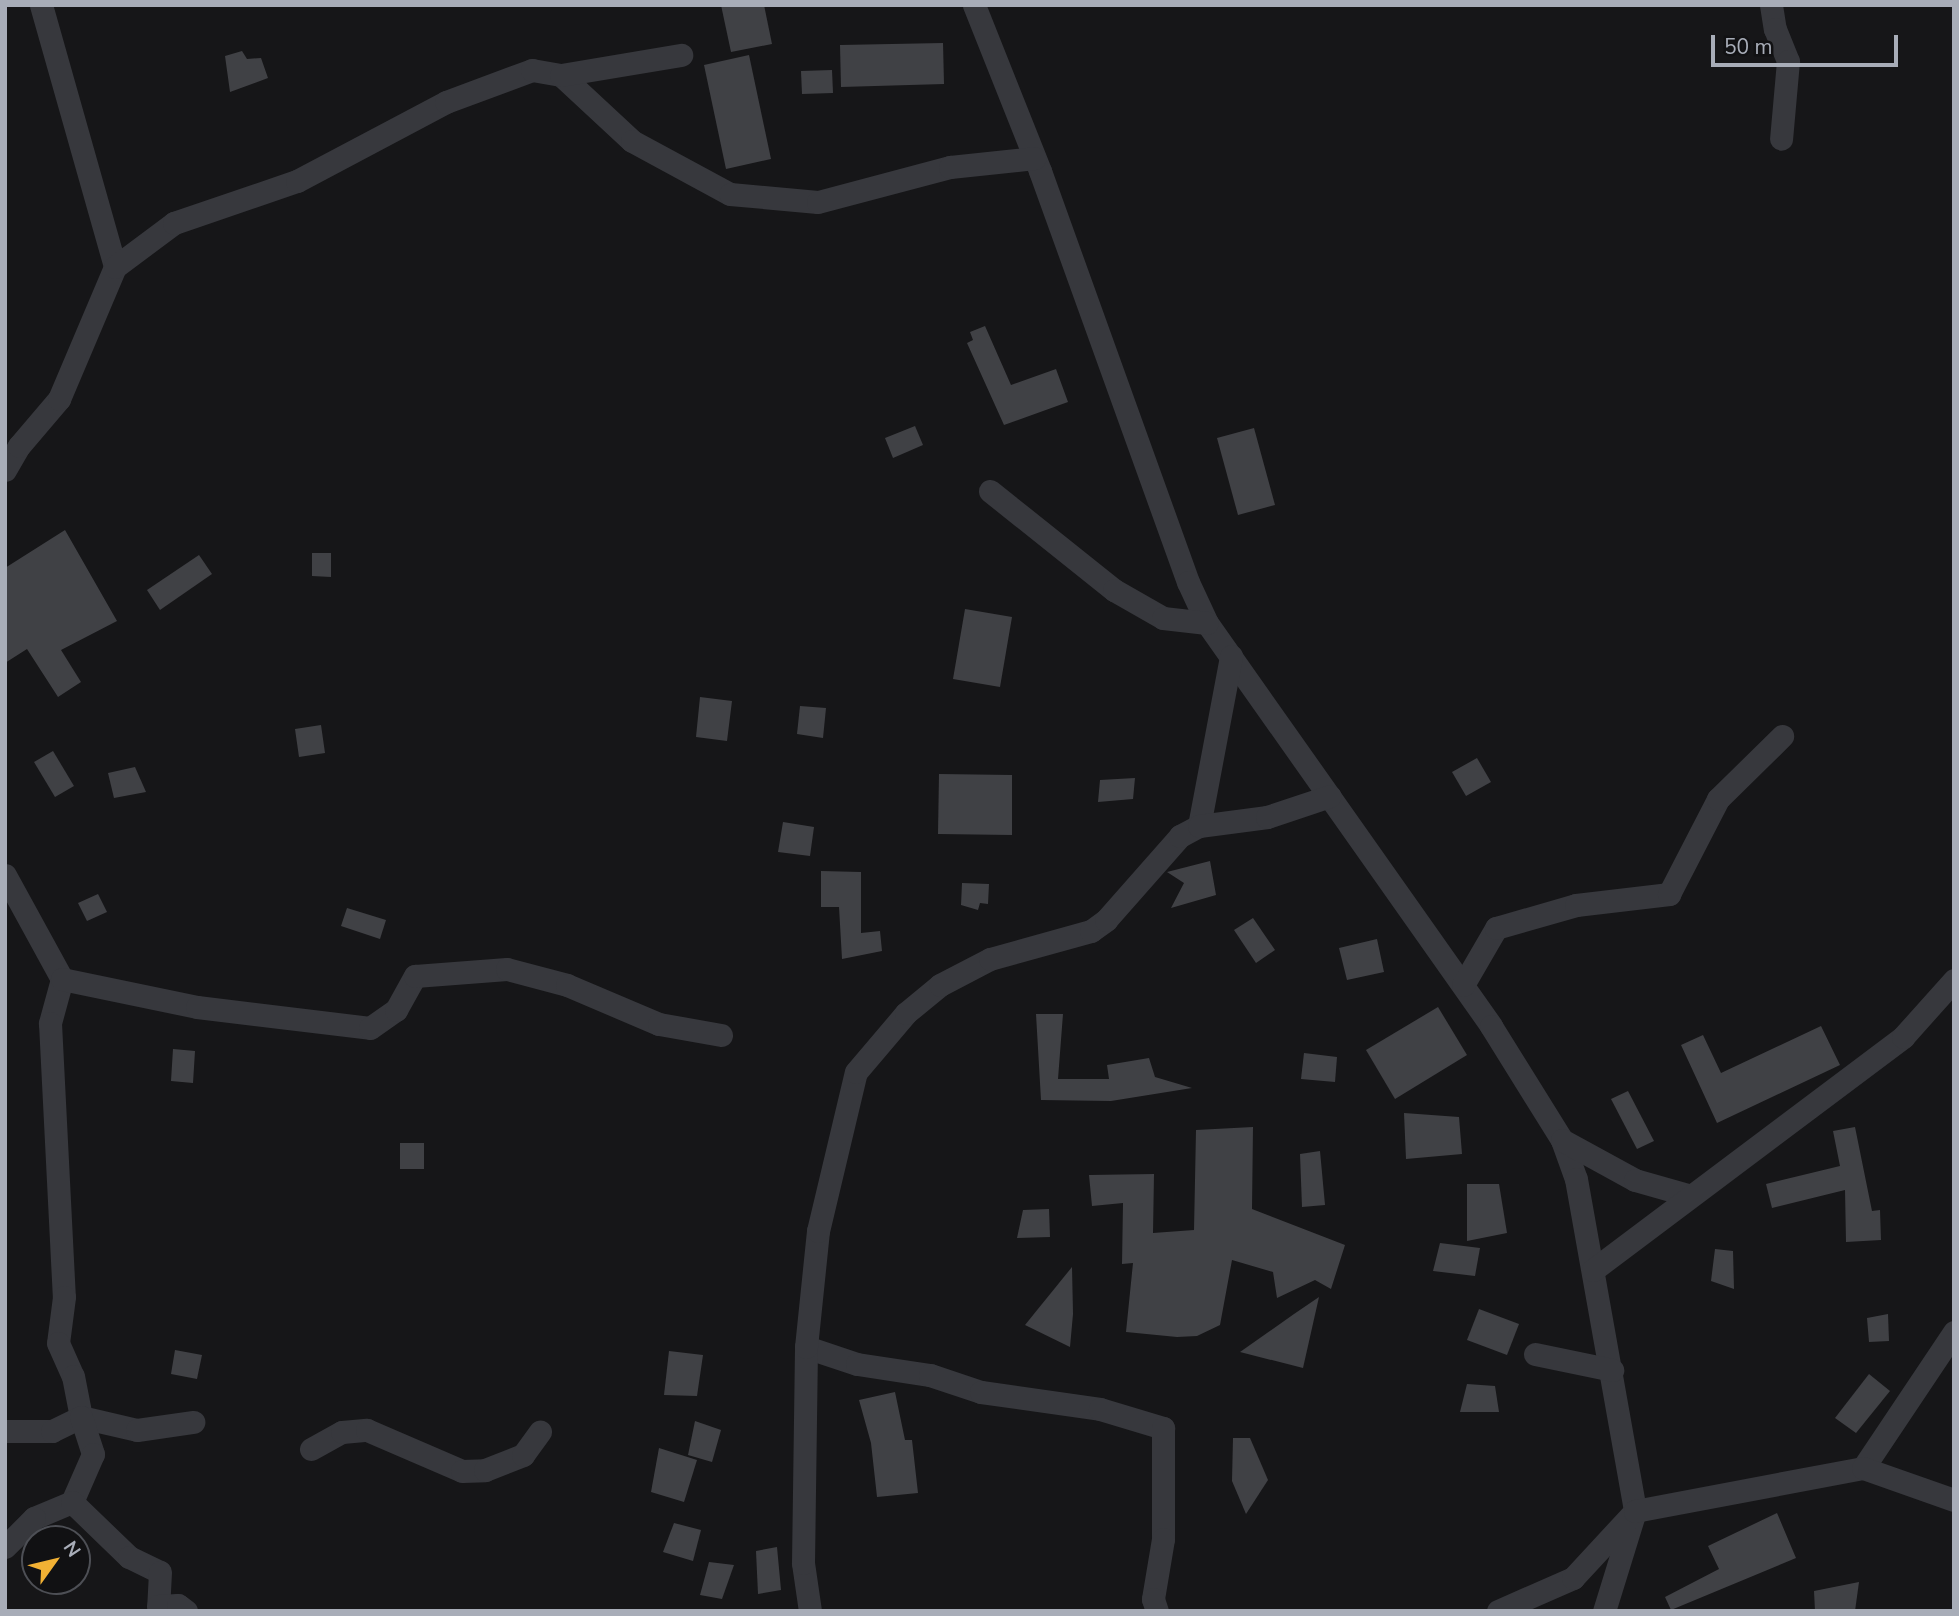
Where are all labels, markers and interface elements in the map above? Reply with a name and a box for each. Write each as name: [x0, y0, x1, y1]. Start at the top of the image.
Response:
scale bar: [1714, 21, 1901, 65]
text: 50 m: [1724, 33, 1773, 61]
north arrow: [21, 1525, 91, 1595]
text: N: [57, 1536, 87, 1563]

